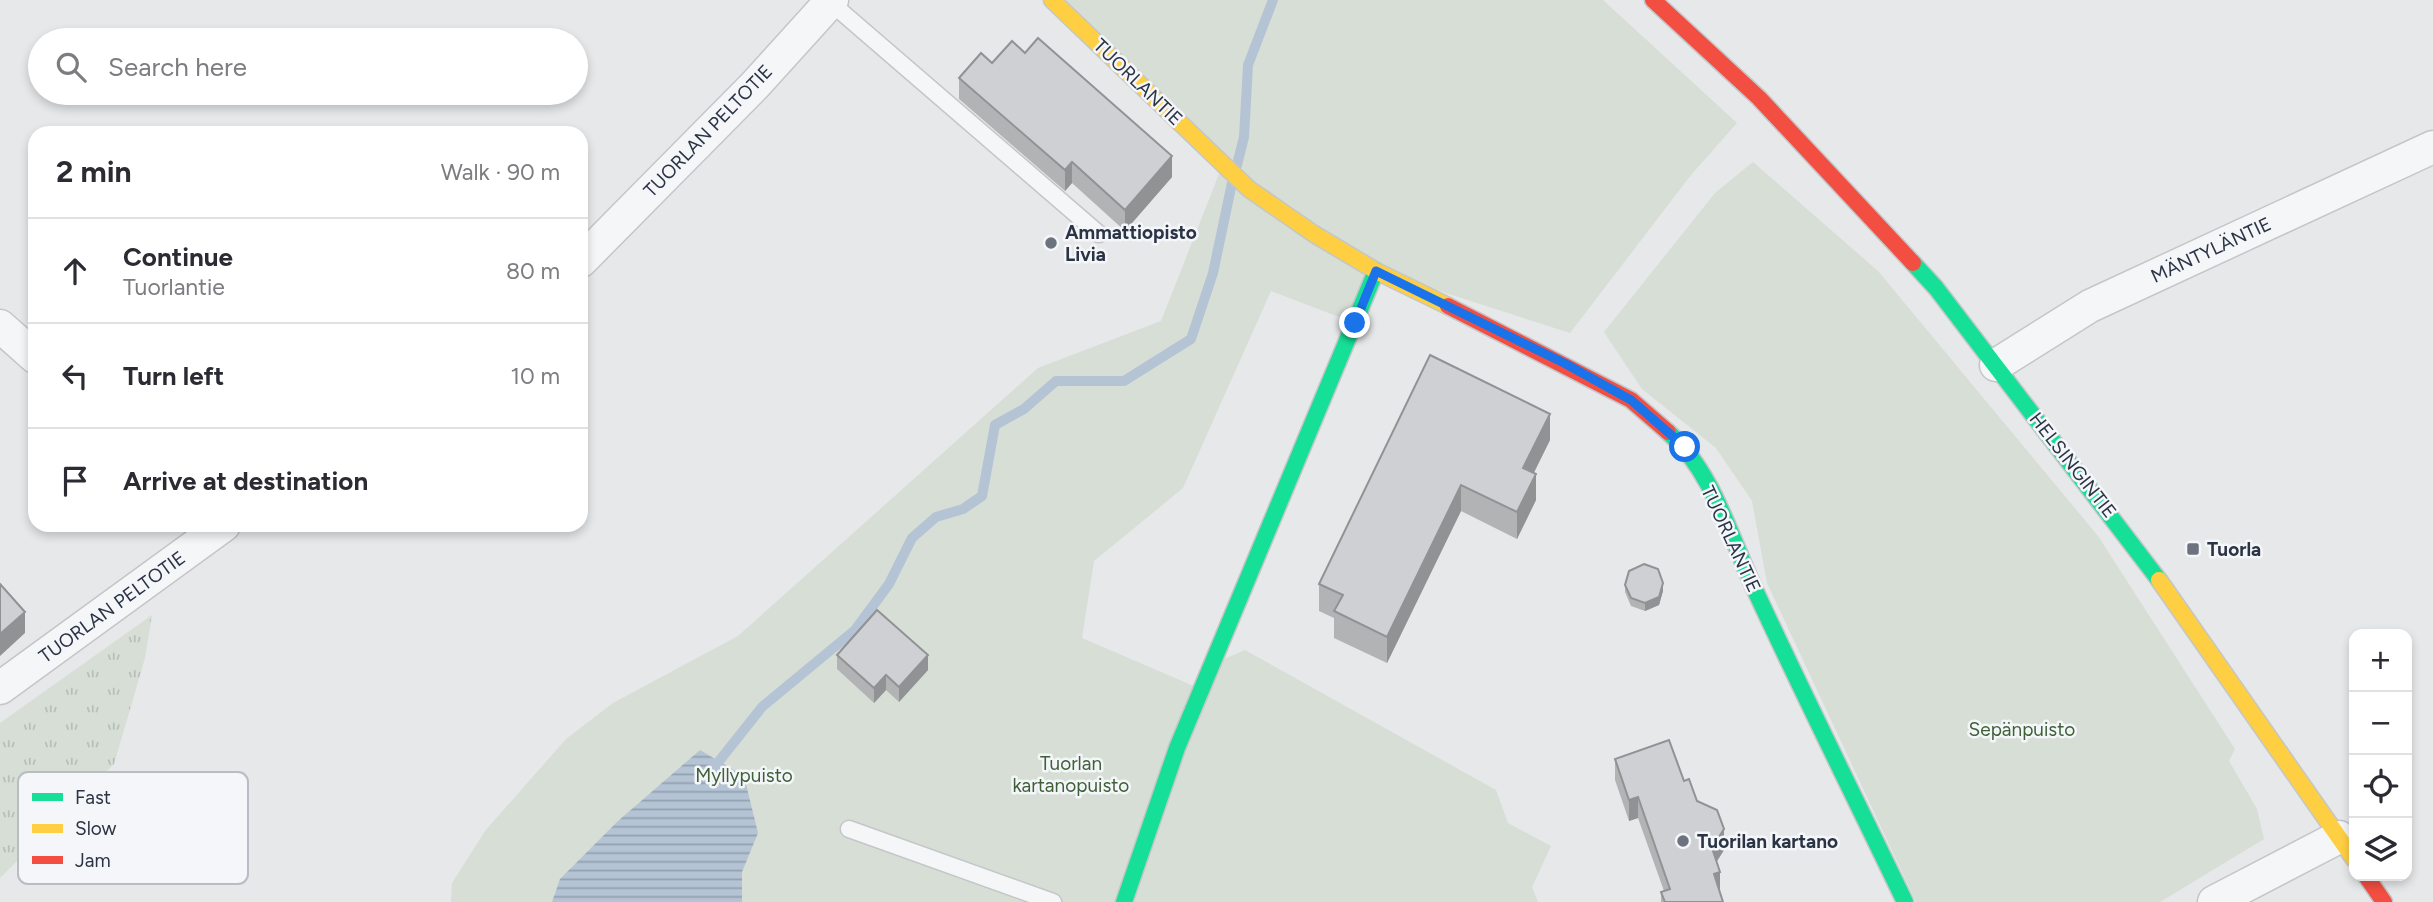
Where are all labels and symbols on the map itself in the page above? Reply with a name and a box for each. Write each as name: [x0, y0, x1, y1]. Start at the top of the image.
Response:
street label: TUORLANTIE: [1089, 34, 1187, 130]
street label: TUORLAN PELTOTIE: [639, 60, 777, 202]
street label: MÄNTYLÄNTIE: [2147, 212, 2275, 288]
place label: Ammattiopisto Livia: [1065, 221, 1197, 266]
marker: Ammattiopisto Livia: [1043, 235, 1059, 251]
route end: [1339, 307, 1370, 338]
street label: HELSINGINTIE: [2025, 408, 2121, 522]
route start: [1669, 431, 1700, 462]
street label: TUORLANTIE: [1696, 482, 1766, 596]
place label: Tuorla: [2207, 538, 2261, 561]
marker: Tuorla: [2185, 541, 2201, 557]
street label: TUORLAN PELTOTIE: [34, 546, 190, 668]
park label: Sepänpuisto: [1969, 718, 2075, 741]
park label: Tuorlan kartanopuisto: [1013, 752, 1129, 797]
park label: Myllypuisto: [695, 764, 793, 787]
legend: [18, 772, 248, 884]
text: Fast: [75, 786, 111, 809]
text: Slow: [75, 817, 117, 840]
place label: Tuorilan kartano: [1697, 830, 1838, 853]
marker: Tuorilan kartano: [1675, 833, 1691, 849]
text: Jam: [75, 849, 111, 872]

